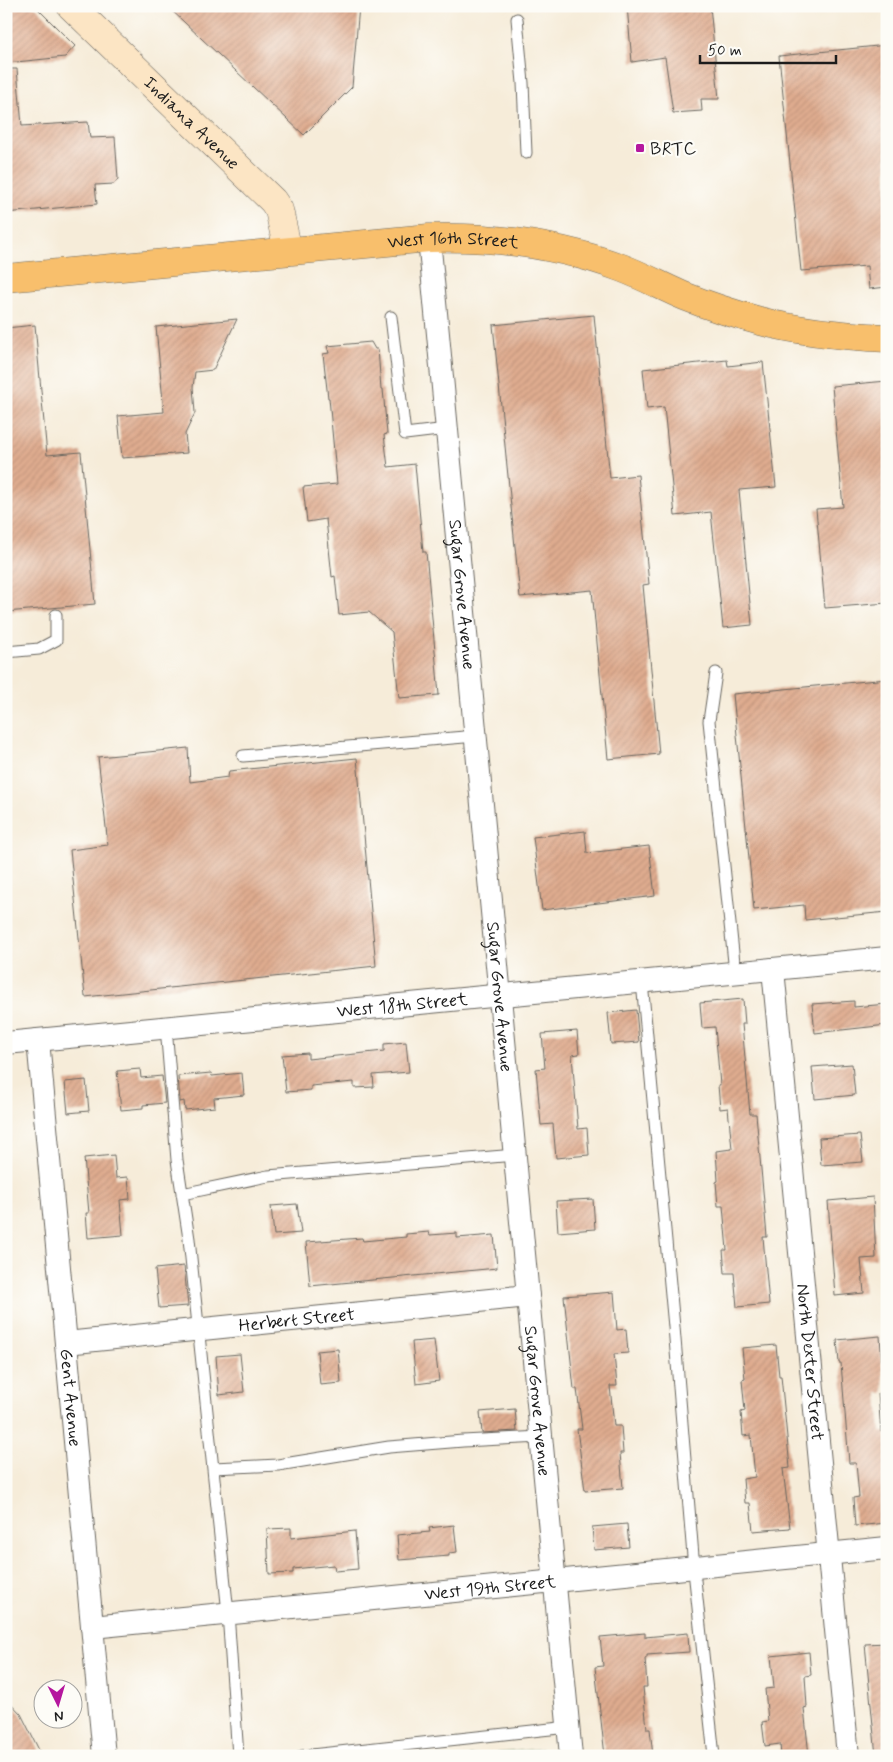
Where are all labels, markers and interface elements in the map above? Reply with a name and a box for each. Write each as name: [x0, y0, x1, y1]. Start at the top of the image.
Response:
scale bar: [700, 32, 837, 64]
text: 50 m: [708, 41, 742, 61]
street label: Indiana Avenue: [138, 71, 244, 175]
place label: BRTC: [650, 137, 696, 161]
marker: BRTC: [634, 142, 646, 154]
street label: West 16th Street: [387, 227, 520, 255]
street label: Sugar Grove Avenue: [442, 518, 480, 671]
street label: Sugar Grove Avenue: [480, 921, 518, 1073]
street label: West 18th Street: [336, 987, 469, 1024]
street label: North Dexter Street: [790, 1283, 829, 1442]
street label: Herbert Street: [238, 1303, 356, 1338]
street label: Sugar Grove Avenue: [518, 1325, 556, 1477]
street label: Gent Avenue: [53, 1348, 86, 1448]
street label: West 19th Street: [423, 1570, 558, 1607]
north arrow: [32, 1680, 82, 1730]
text: N: [54, 1707, 64, 1725]

